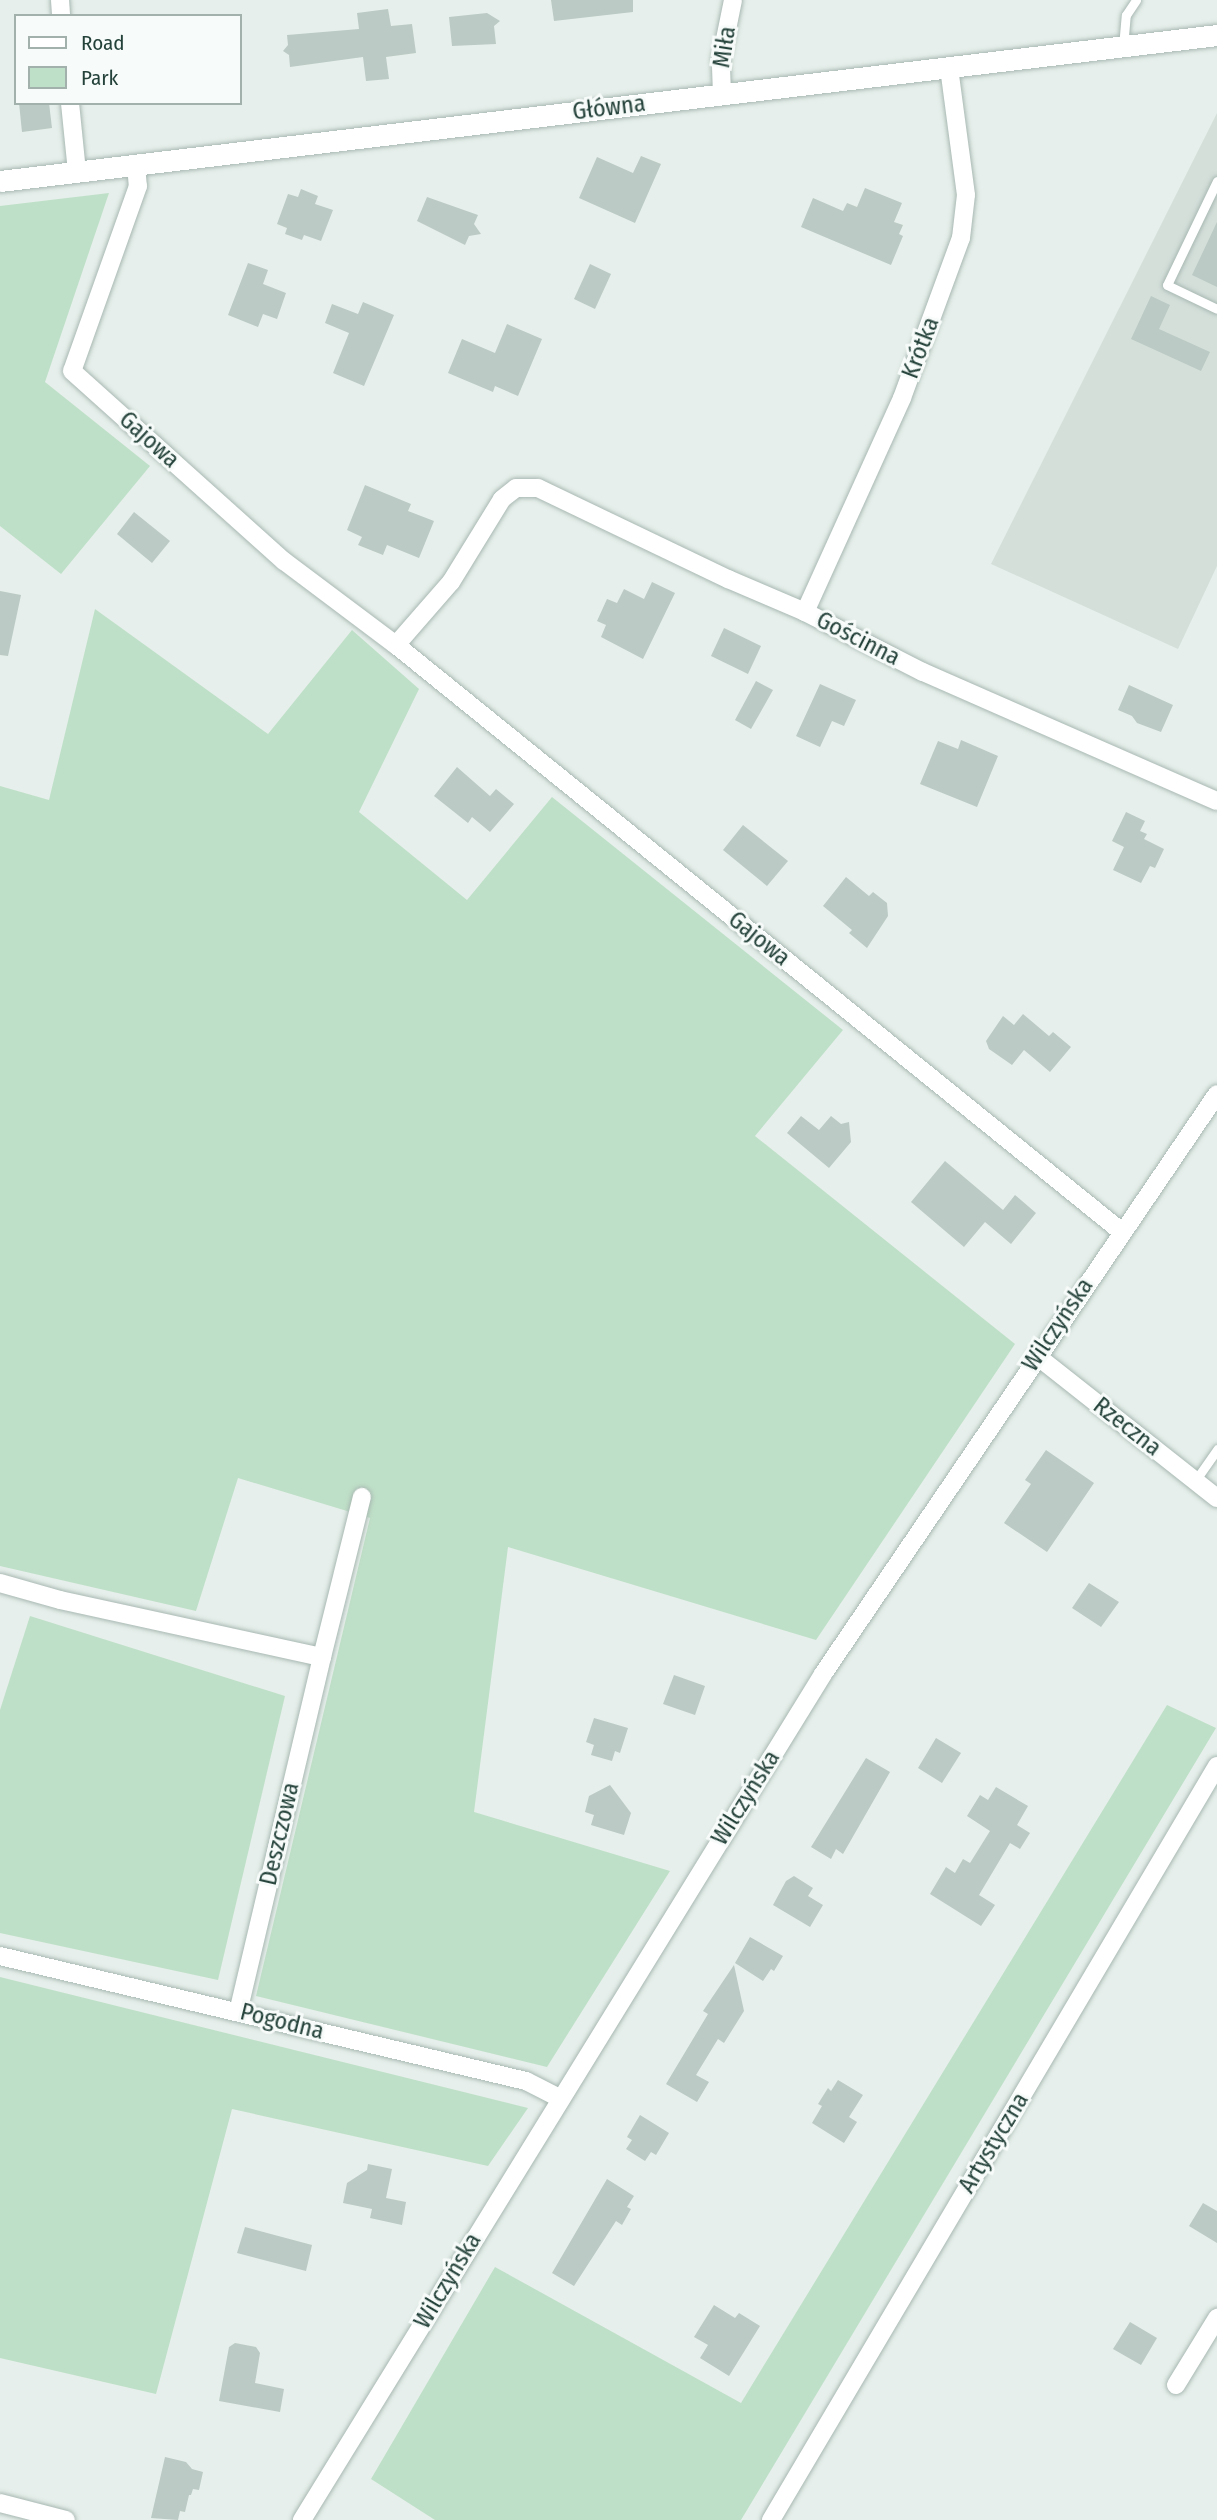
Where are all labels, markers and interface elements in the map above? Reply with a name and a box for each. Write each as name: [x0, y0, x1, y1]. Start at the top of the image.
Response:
legend: [14, 14, 242, 105]
street label: Miła: [708, 24, 742, 70]
text: Road: [81, 30, 125, 56]
text: Park: [81, 65, 118, 91]
street label: Główna: [571, 89, 647, 127]
street label: Krótka: [896, 313, 946, 383]
street label: Gajowa: [113, 406, 185, 474]
street label: Gościnna: [811, 606, 905, 672]
street label: Gajowa: [722, 905, 796, 973]
street label: Wilczyńska: [1016, 1273, 1100, 1377]
street label: Rzeczna: [1087, 1392, 1167, 1462]
street label: Wilczyńska: [706, 1745, 786, 1851]
street label: Deszczowa: [254, 1780, 306, 1888]
street label: Pogodna: [237, 1998, 327, 2046]
street label: Artystyczna: [953, 2088, 1035, 2198]
street label: Wilczyńska: [408, 2228, 488, 2334]

